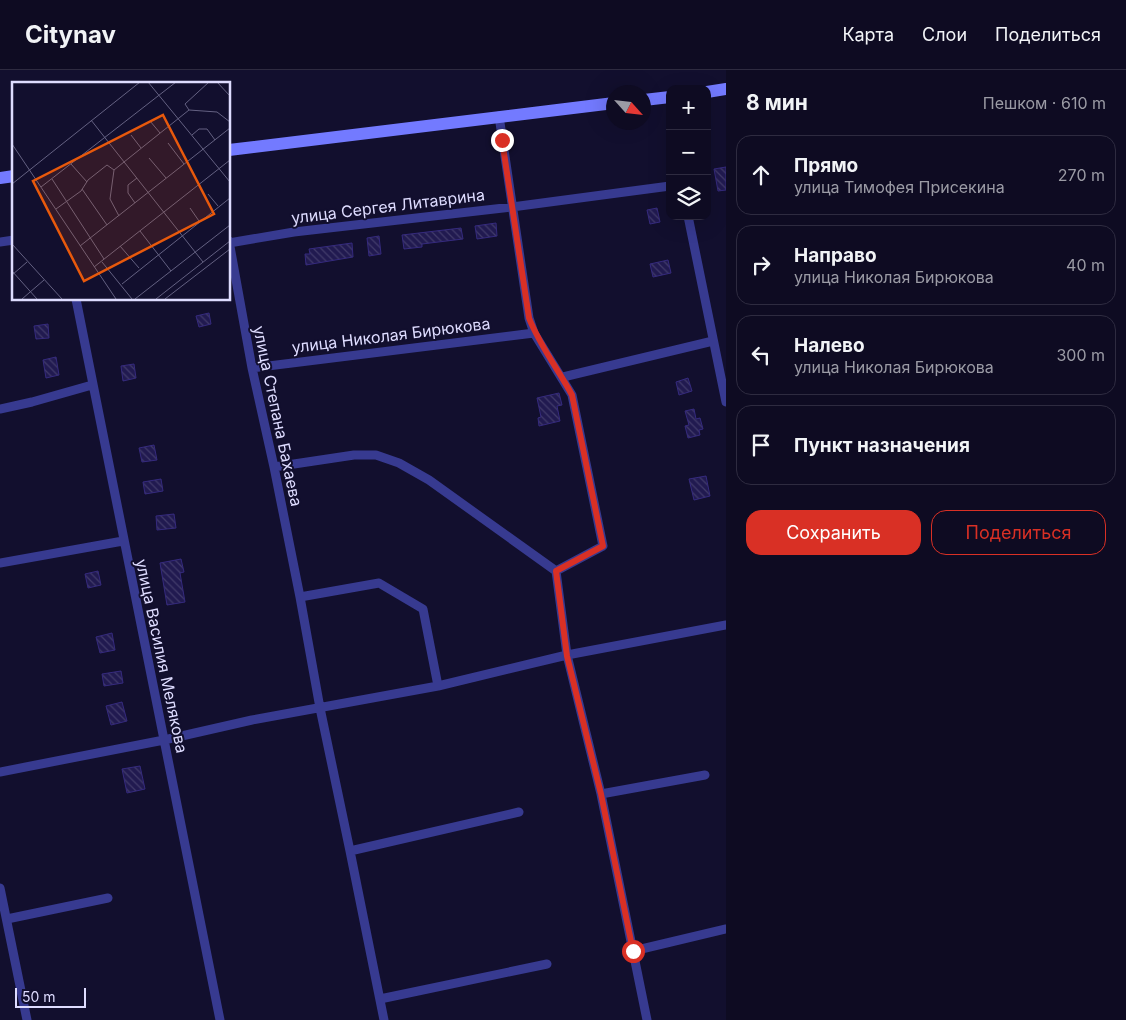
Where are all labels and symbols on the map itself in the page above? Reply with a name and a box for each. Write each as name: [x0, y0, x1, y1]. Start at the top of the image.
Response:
inset map: [12, 82, 230, 300]
north arrow: [606, 85, 651, 130]
route end: [491, 129, 514, 152]
street label: улица Сергея Литаврина: [290, 184, 486, 228]
street label: улица Николая Бирюкова: [291, 313, 491, 357]
street label: улица Степана Бахаева: [249, 324, 307, 508]
street label: улица Василия Мелякова: [132, 557, 192, 755]
route start: [622, 940, 645, 963]
scale bar: [15, 985, 86, 1008]

